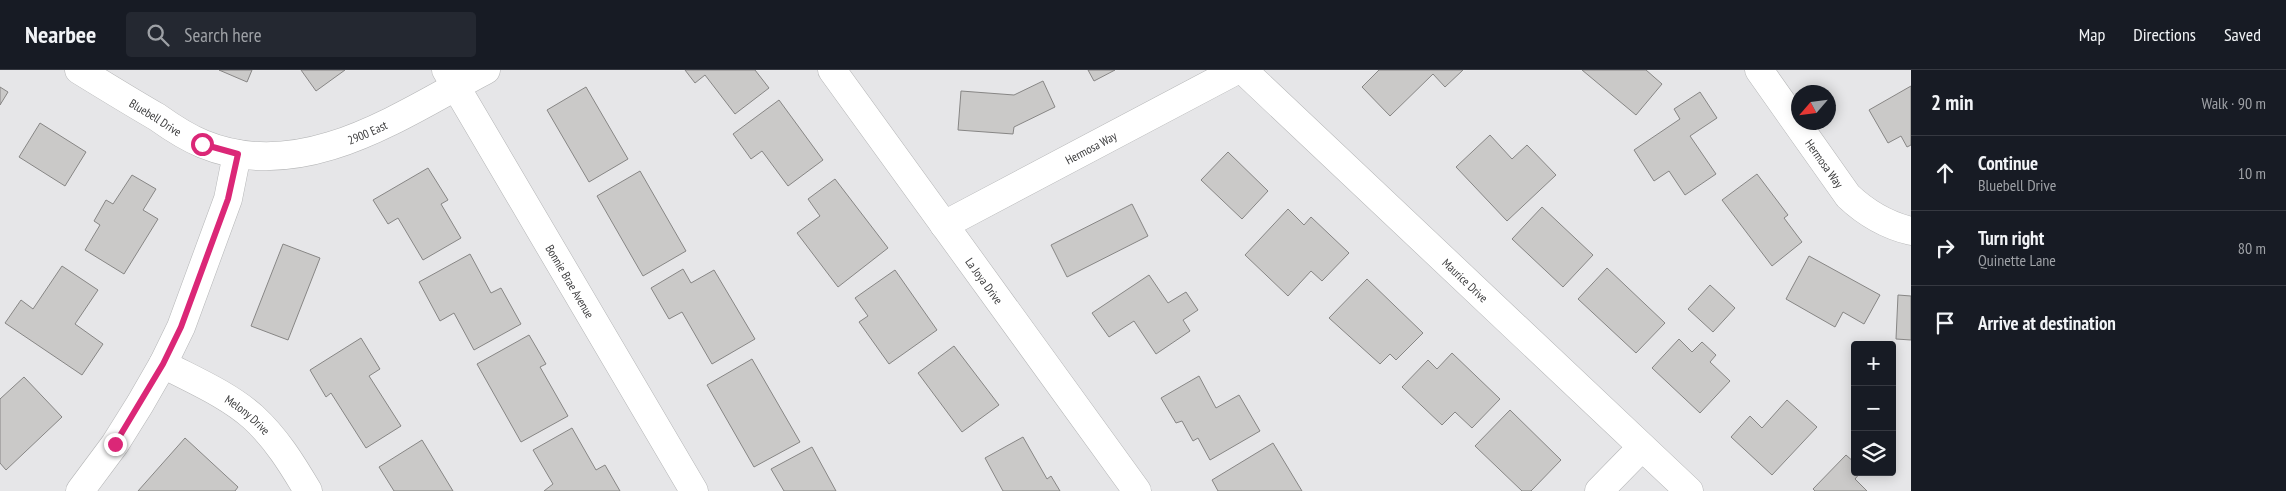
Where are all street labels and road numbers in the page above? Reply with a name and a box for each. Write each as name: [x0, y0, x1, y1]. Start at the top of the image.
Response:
street label: Bluebell Drive: [127, 95, 185, 139]
street label: 2900 East: [345, 117, 390, 147]
street label: Hermosa Way: [1063, 127, 1119, 167]
street label: Hermosa Way: [1803, 136, 1847, 191]
street label: Bonnie Brae Avenue: [543, 242, 598, 321]
street label: La Joya Drive: [963, 254, 1006, 307]
street label: Maurice Drive: [1440, 255, 1491, 305]
street label: Melony Drive: [222, 391, 274, 437]

